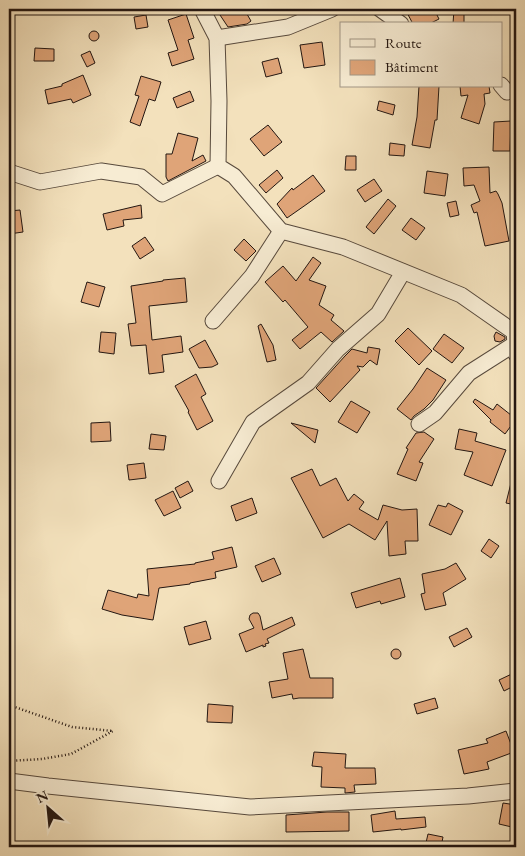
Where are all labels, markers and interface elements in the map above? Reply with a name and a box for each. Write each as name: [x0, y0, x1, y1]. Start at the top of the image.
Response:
legend: [340, 22, 502, 88]
text: Route: [385, 33, 422, 52]
text: Bâtiment: [385, 57, 439, 76]
north arrow: [22, 784, 72, 834]
text: N: [33, 786, 52, 807]

